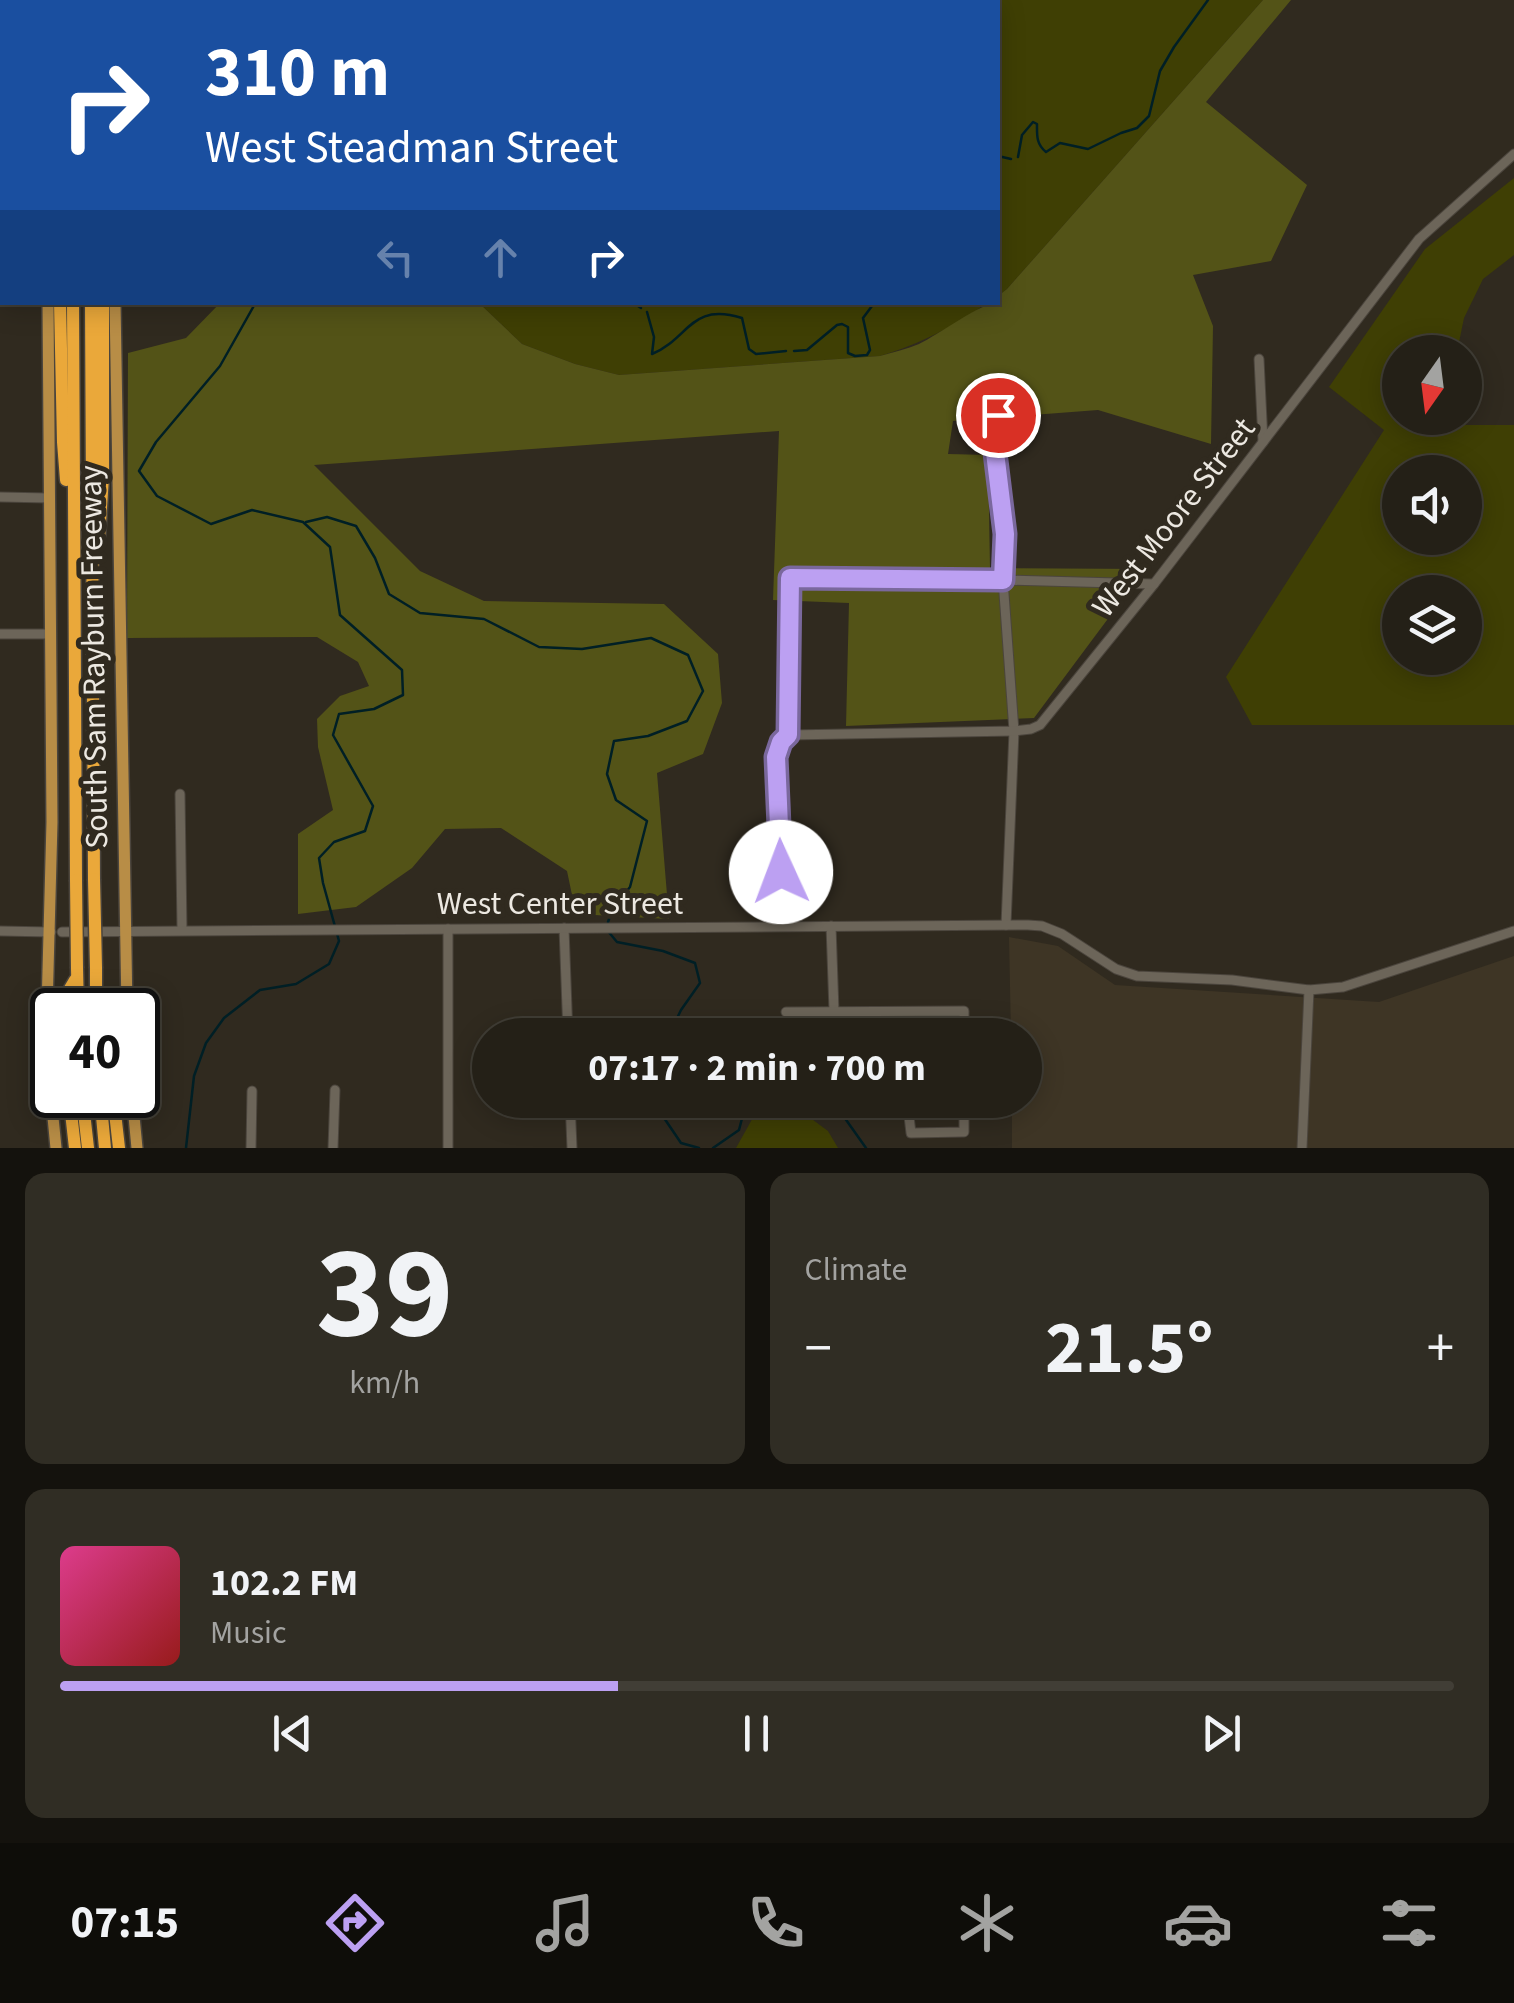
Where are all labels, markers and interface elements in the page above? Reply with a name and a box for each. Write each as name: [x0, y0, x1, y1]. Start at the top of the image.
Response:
text: 310 m: [205, 23, 390, 123]
icon: right: [40, 40, 170, 170]
text: West Steadman Street: [205, 116, 618, 180]
icon: left: [368, 230, 423, 285]
icon: ahead: [473, 230, 528, 285]
icon: right: [578, 230, 633, 285]
north arrow: [1382, 335, 1482, 435]
map controls: [1382, 335, 1482, 675]
pin: [956, 373, 1041, 458]
icon: arrive: [971, 388, 1026, 443]
street label: West Moore Street: [1081, 408, 1267, 627]
button: sound: [1382, 455, 1482, 555]
street label: South Sam Rayburn Freeway: [68, 465, 120, 849]
button: layers: [1382, 575, 1482, 675]
position arrow: [729, 820, 833, 924]
street label: West Center Street: [437, 881, 683, 927]
speed limit sign: 40: [30, 988, 160, 1118]
text: 07:17 · 2 min · 700 m: [588, 1041, 926, 1095]
text: 39: [316, 1202, 453, 1387]
text: Climate: [805, 1247, 907, 1293]
text: 21.5°: [1045, 1295, 1214, 1402]
text: −: [805, 1310, 832, 1388]
text: +: [1427, 1310, 1454, 1388]
text: km/h: [349, 1360, 420, 1406]
text: 102.2 FM: [210, 1556, 358, 1610]
text: Music: [210, 1610, 287, 1656]
icon: previous: [265, 1706, 320, 1761]
icon: pause: [729, 1706, 784, 1761]
icon: next: [1194, 1706, 1249, 1761]
icon: directions: [320, 1888, 390, 1958]
icon: music: [530, 1888, 600, 1958]
icon: phone: [741, 1888, 811, 1958]
icon: climate: [952, 1888, 1022, 1958]
icon: car: [1163, 1888, 1233, 1958]
icon: filters: [1374, 1888, 1444, 1958]
text: 07:15: [70, 1891, 179, 1955]

